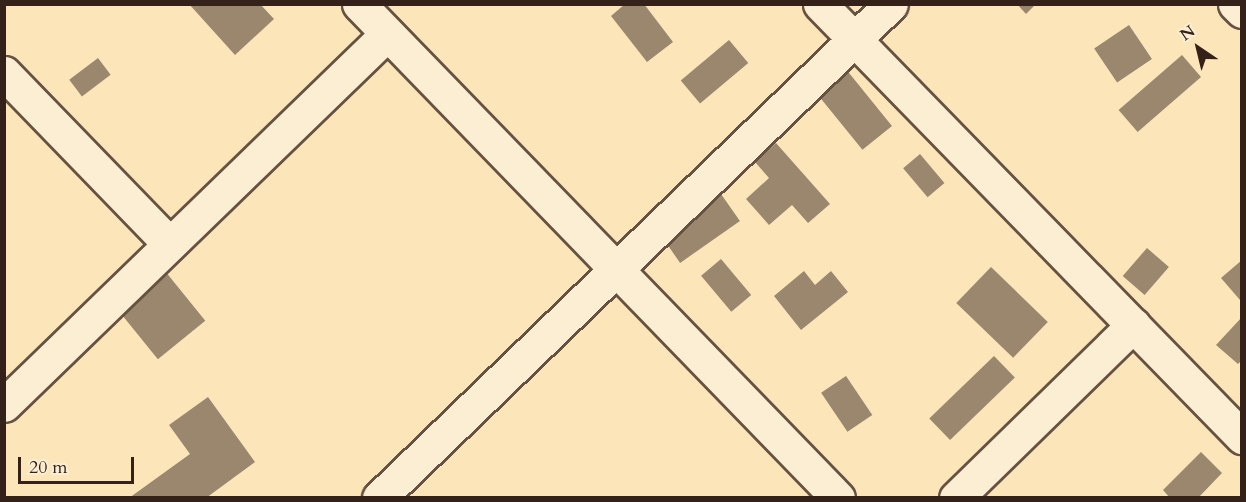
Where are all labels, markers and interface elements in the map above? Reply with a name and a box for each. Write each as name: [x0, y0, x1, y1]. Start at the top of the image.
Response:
north arrow: [1168, 18, 1228, 78]
text: N: [1176, 20, 1200, 46]
scale bar: [21, 445, 136, 483]
text: 20 m: [29, 455, 68, 480]

